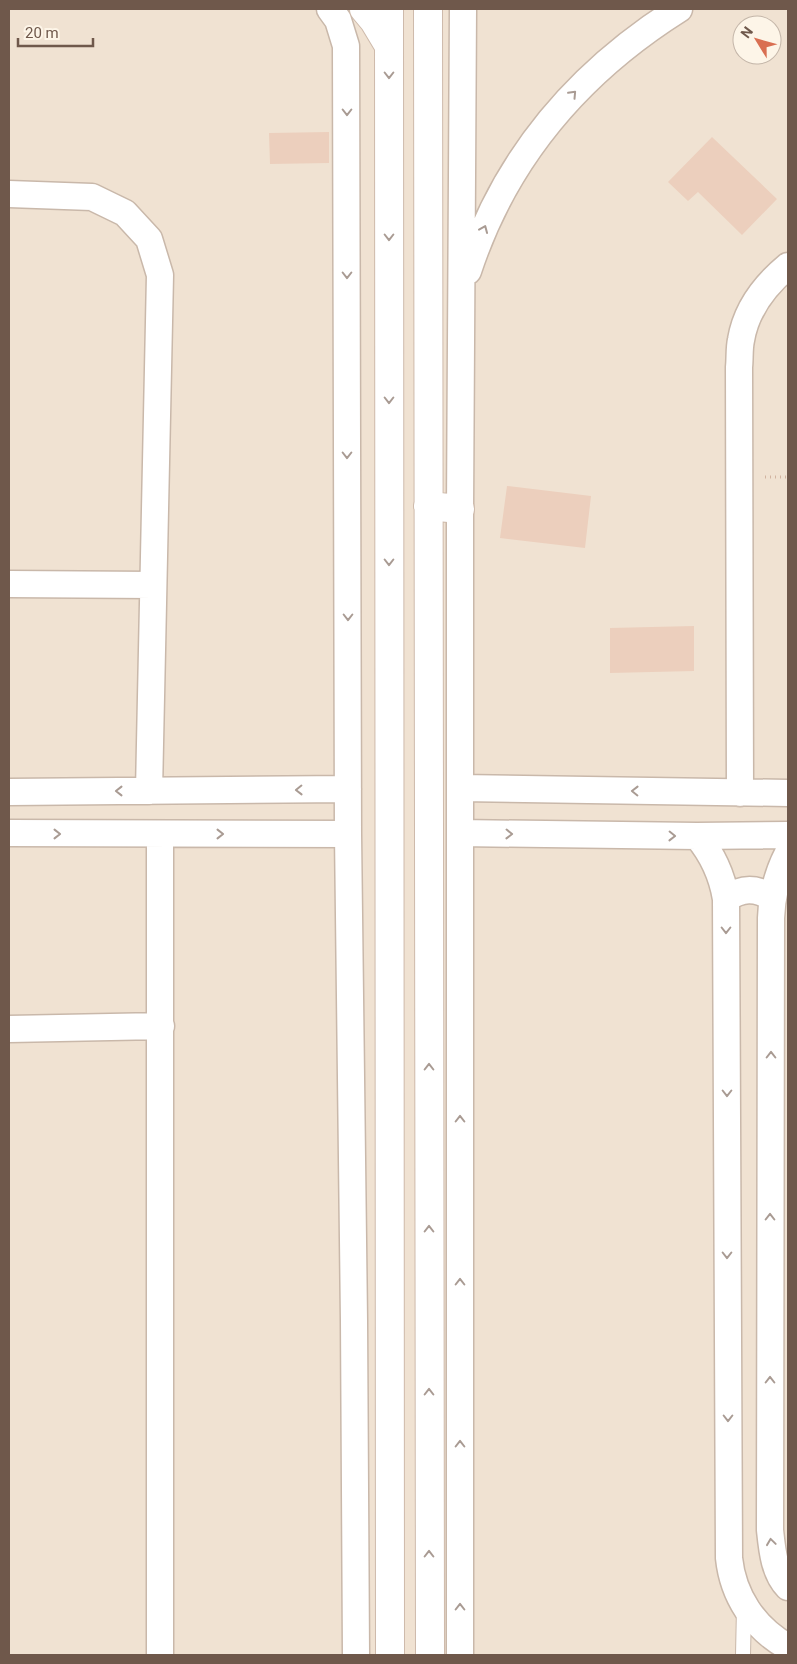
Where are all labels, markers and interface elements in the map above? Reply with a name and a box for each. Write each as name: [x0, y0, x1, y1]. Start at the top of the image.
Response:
scale bar: [18, 15, 92, 47]
north arrow: [732, 15, 782, 65]
text: N: [737, 23, 756, 41]
text: 20 m: [25, 24, 59, 42]
one-way arrow: [384, 72, 394, 79]
one-way arrow: [567, 91, 576, 100]
one-way arrow: [342, 108, 352, 116]
one-way arrow: [477, 225, 488, 234]
one-way arrow: [384, 234, 394, 242]
one-way arrow: [342, 271, 352, 279]
one-way arrow: [384, 396, 394, 404]
one-way arrow: [342, 451, 352, 459]
one-way arrow: [384, 559, 394, 567]
one-way arrow: [343, 614, 353, 621]
one-way arrow: [295, 785, 303, 795]
one-way arrow: [115, 786, 123, 796]
one-way arrow: [630, 786, 638, 796]
one-way arrow: [54, 829, 62, 839]
one-way arrow: [216, 829, 224, 839]
one-way arrow: [506, 829, 513, 839]
one-way arrow: [668, 831, 676, 841]
one-way arrow: [721, 926, 731, 934]
one-way arrow: [766, 1051, 776, 1058]
one-way arrow: [424, 1062, 434, 1070]
one-way arrow: [721, 1089, 732, 1097]
one-way arrow: [455, 1115, 465, 1122]
one-way arrow: [765, 1213, 775, 1221]
one-way arrow: [424, 1225, 434, 1232]
one-way arrow: [722, 1252, 732, 1259]
one-way arrow: [455, 1277, 465, 1285]
one-way arrow: [765, 1376, 775, 1384]
one-way arrow: [424, 1387, 434, 1395]
one-way arrow: [723, 1414, 733, 1422]
one-way arrow: [455, 1440, 465, 1448]
one-way arrow: [766, 1538, 777, 1546]
one-way arrow: [424, 1550, 434, 1558]
one-way arrow: [455, 1602, 465, 1610]

